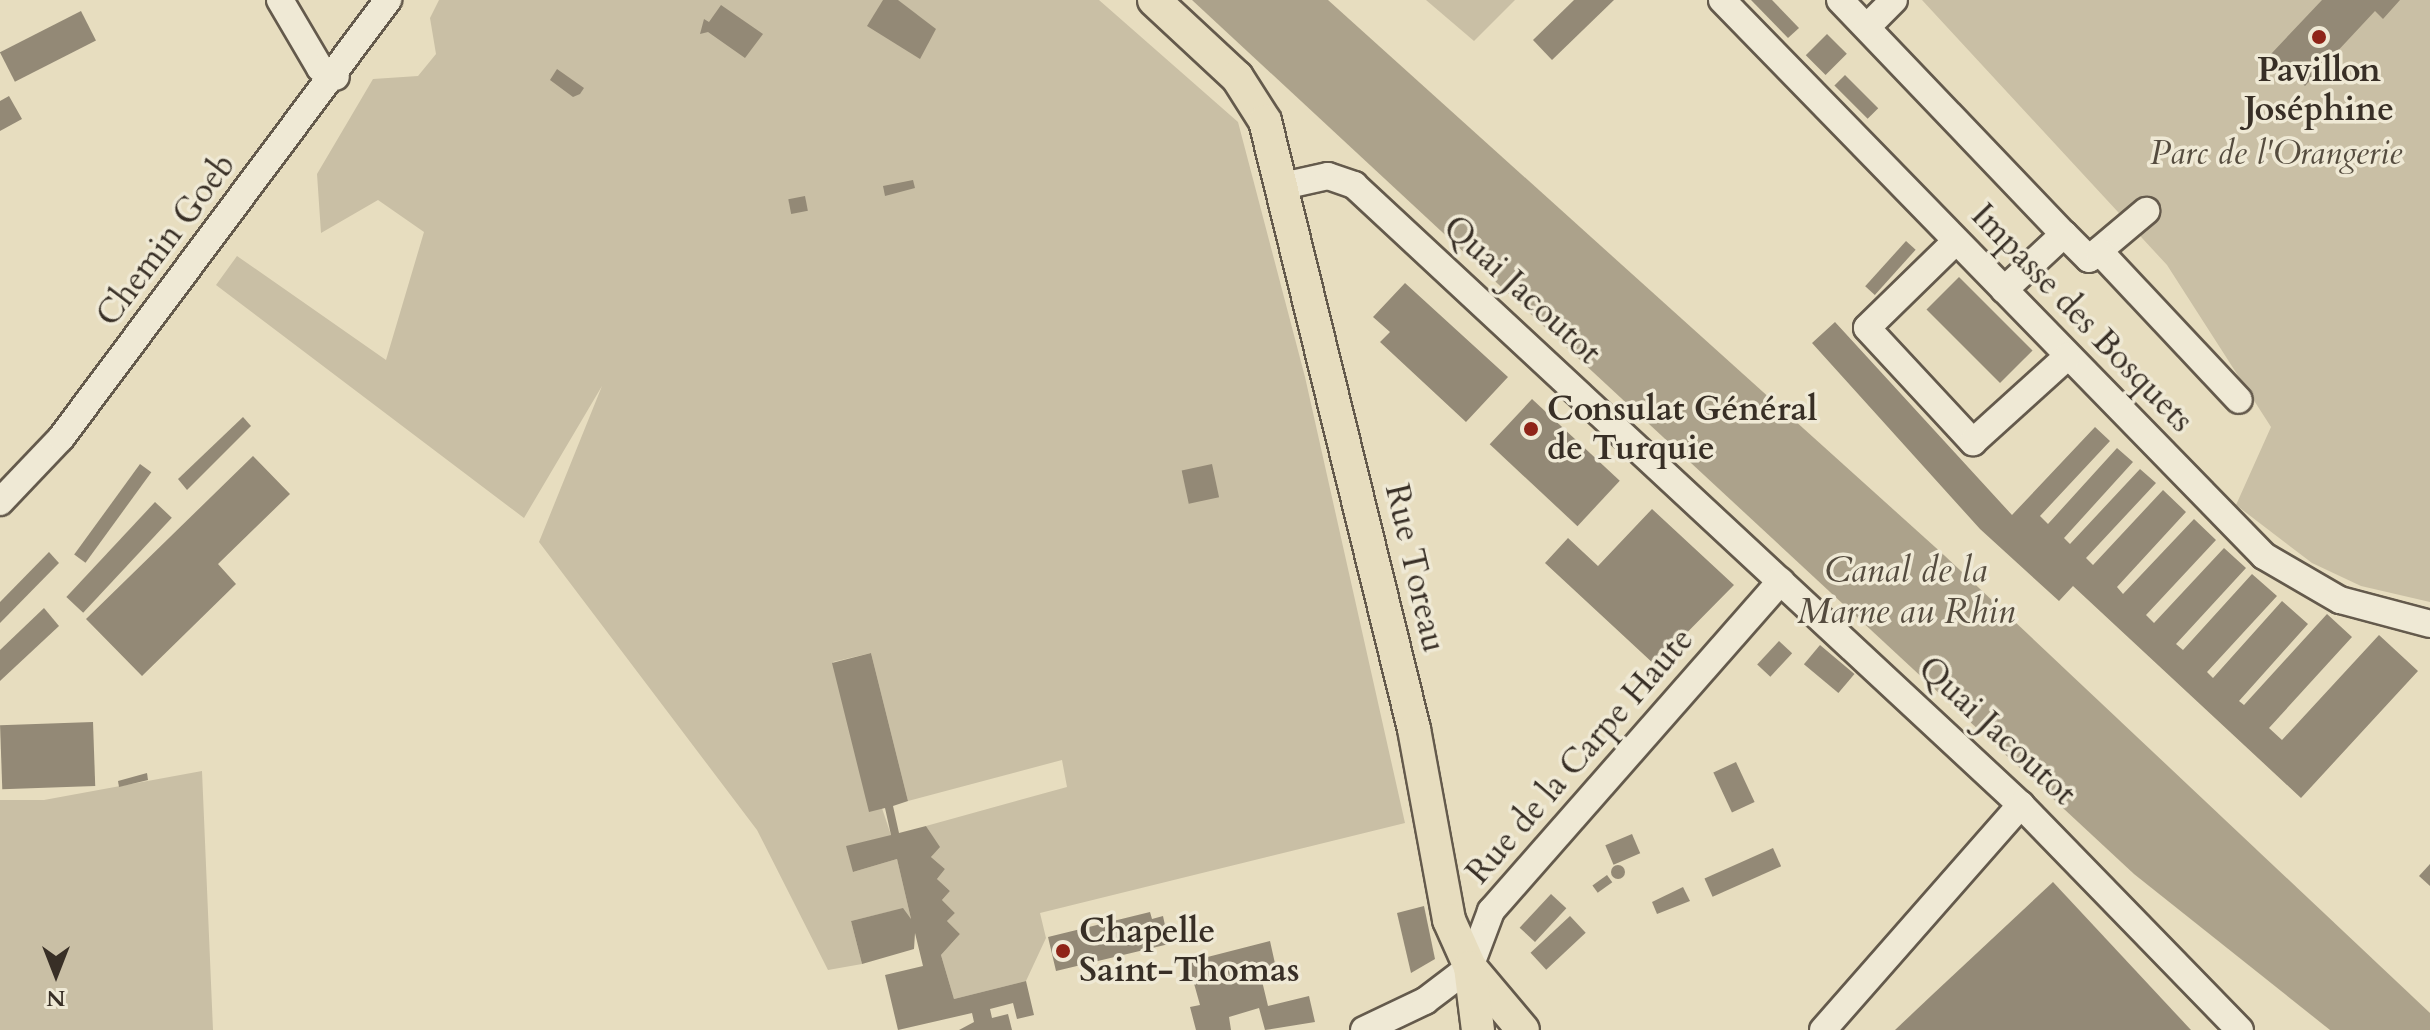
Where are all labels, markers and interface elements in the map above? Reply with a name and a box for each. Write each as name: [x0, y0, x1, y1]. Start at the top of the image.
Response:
marker: Pavillon Joséphine: [2310, 28, 2328, 46]
place label: Pavillon Joséphine: [2244, 50, 2394, 130]
park label: Parc de l'Orangerie: [2150, 134, 2402, 174]
street label: Chemin Goeb: [88, 146, 244, 334]
street label: Impasse des Bosquets: [1963, 195, 2201, 441]
street label: Quai Jacoutot: [1435, 207, 1609, 373]
place label: Consulat Général de Turquie: [1547, 389, 1817, 468]
marker: Consulat Général de Turquie: [1522, 420, 1540, 438]
street label: Rue Toreau: [1376, 480, 1454, 656]
water label: Canal de la Marne au Rhin: [1797, 548, 2015, 633]
street label: Rue de la Carpe Haute: [1458, 620, 1702, 892]
street label: Quai Jacoutot: [1910, 648, 2084, 814]
place label: Chapelle Saint-Thomas: [1079, 911, 1300, 990]
north arrow: [16, 934, 96, 1014]
marker: Chapelle Saint-Thomas: [1054, 942, 1072, 960]
text: N: [46, 983, 66, 1013]

